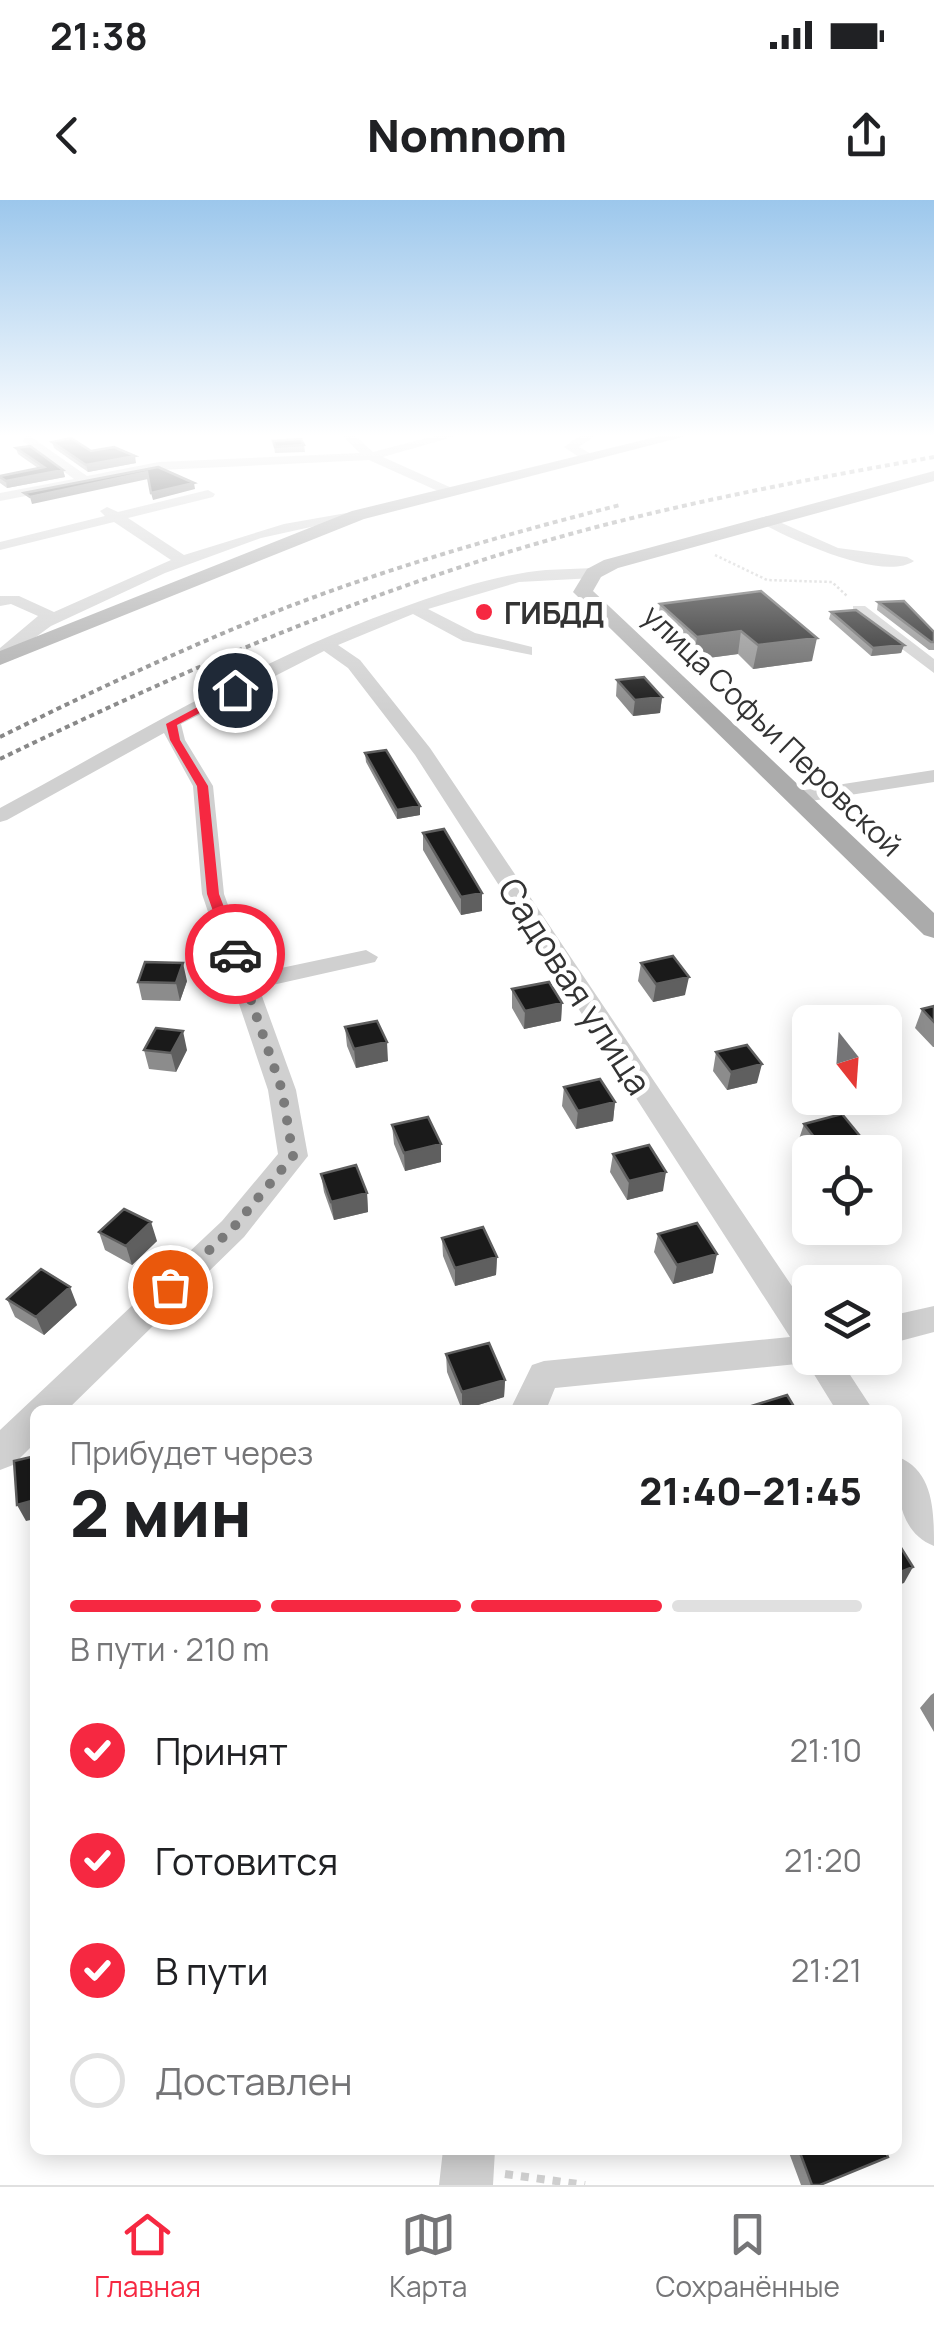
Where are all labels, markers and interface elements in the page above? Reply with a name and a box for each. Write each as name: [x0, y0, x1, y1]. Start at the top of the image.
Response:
text: 21:38: [50, 9, 148, 61]
text: Nomnom: [367, 104, 567, 166]
icon: back: [40, 108, 95, 163]
icon: share: [839, 108, 894, 163]
place label: ГИБДД: [504, 592, 605, 633]
street label: улица Софьи Перовской: [634, 595, 912, 865]
marker: ГИБДД: [473, 601, 495, 623]
pin: [193, 648, 278, 733]
icon: home: [208, 663, 263, 718]
street label: Садовая улица: [487, 868, 663, 1104]
courier: [185, 904, 285, 1004]
icon: car: [208, 927, 263, 982]
north arrow: [792, 1005, 902, 1115]
map controls: [792, 1005, 902, 1375]
button: locate: [792, 1135, 902, 1245]
pin: [128, 1245, 213, 1330]
icon: bag: [143, 1260, 198, 1315]
button: layers: [792, 1265, 902, 1375]
text: Прибудет через: [70, 1431, 313, 1475]
text: 21:40–21:45: [639, 1464, 862, 1516]
text: 2 мин: [70, 1468, 252, 1557]
text: В пути · 210 m: [70, 1627, 269, 1671]
icon: check: [70, 1723, 125, 1778]
text: Принят: [155, 1724, 288, 1776]
text: 21:10: [790, 1728, 862, 1772]
icon: check: [70, 1833, 125, 1888]
text: Готовится: [155, 1834, 338, 1886]
text: 21:20: [784, 1838, 862, 1882]
icon: check: [70, 1943, 125, 1998]
text: В пути: [155, 1944, 268, 1996]
text: 21:21: [791, 1948, 862, 1992]
text: Доставлен: [155, 2054, 353, 2106]
tab: Главная: [94, 2207, 201, 2305]
tab: Карта: [389, 2207, 467, 2305]
tab: Сохранённые: [655, 2207, 840, 2305]

